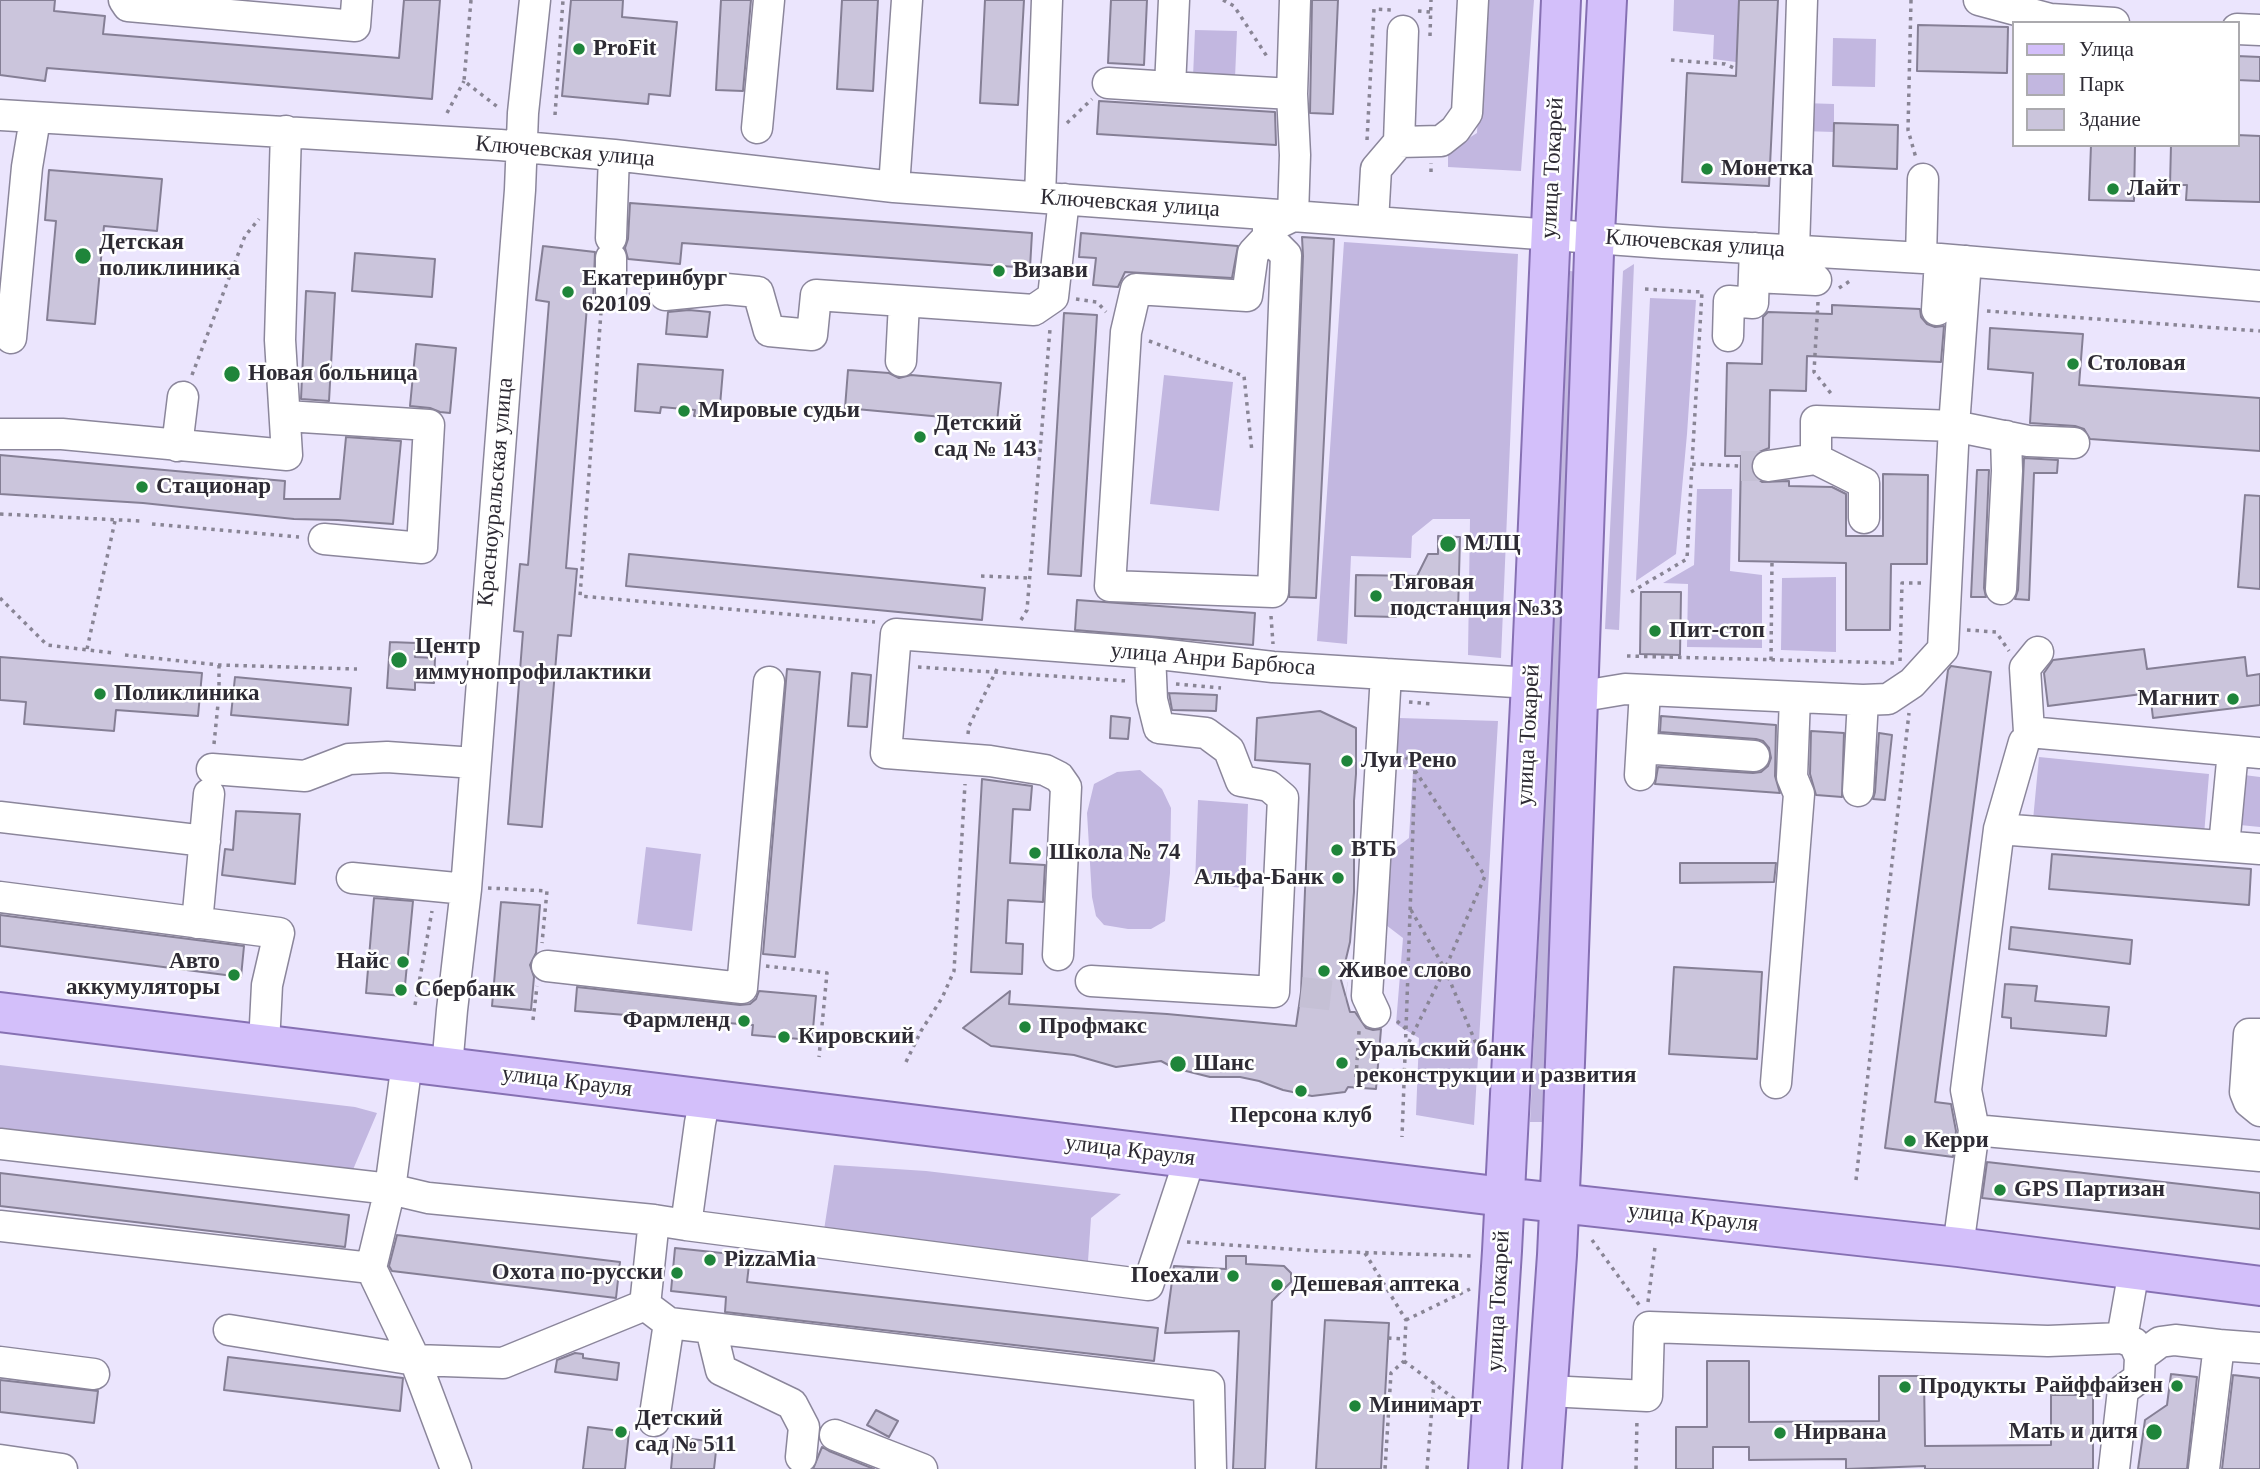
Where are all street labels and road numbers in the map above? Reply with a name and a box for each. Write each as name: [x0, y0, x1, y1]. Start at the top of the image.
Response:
street label: улица Токарей: [1536, 97, 1570, 239]
street label: Ключевская улица: [474, 130, 656, 174]
street label: Ключевская улица: [1039, 184, 1221, 224]
street label: Ключевская улица: [1604, 224, 1786, 264]
street label: Красноуральская улица: [472, 376, 520, 608]
street label: улица Анри Барбюса: [1109, 637, 1317, 683]
street label: улица Токарей: [1512, 664, 1546, 806]
street label: улица Крауля: [500, 1060, 634, 1104]
street label: улица Крауля: [1063, 1129, 1197, 1173]
street label: улица Крауля: [1626, 1197, 1760, 1239]
street label: улица Токарей: [1482, 1230, 1516, 1372]

